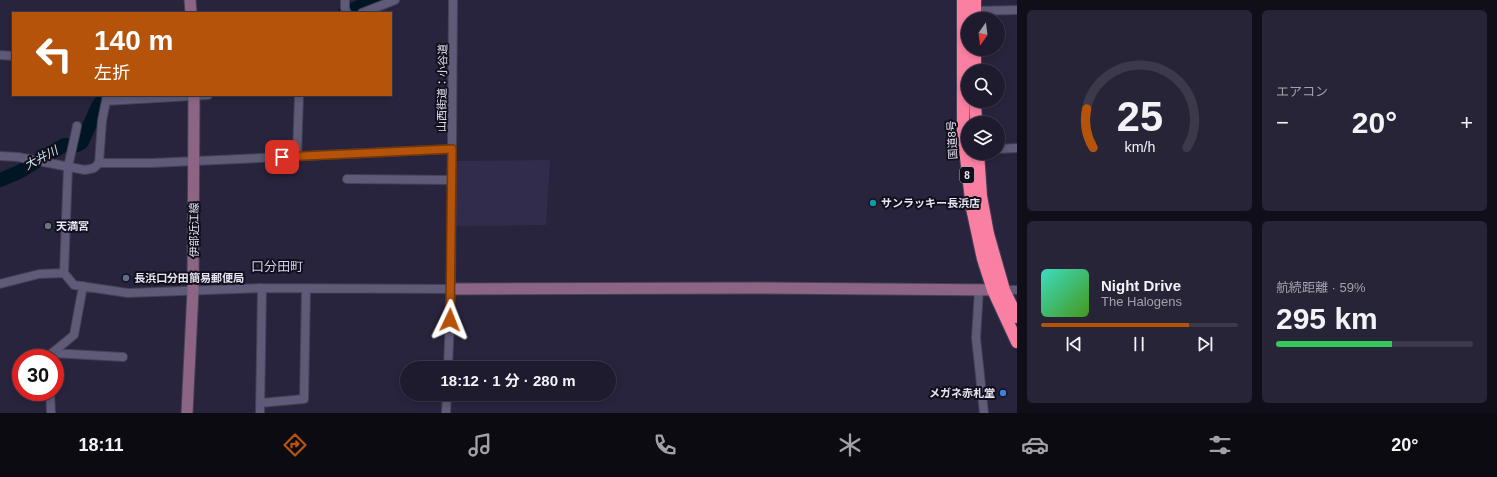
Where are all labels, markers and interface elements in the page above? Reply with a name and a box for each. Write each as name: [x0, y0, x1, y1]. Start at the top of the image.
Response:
north arrow: [961, 12, 1005, 56]
map controls: [961, 12, 1005, 160]
text: 140 m: [94, 25, 173, 56]
icon: left: [28, 28, 80, 80]
street label: 山西街道：小谷道: [435, 44, 449, 132]
text: 左折: [94, 63, 130, 83]
button: search: [961, 64, 1005, 108]
text: エアコン: [1276, 84, 1328, 99]
text: 25: [1116, 93, 1163, 140]
text: 20°: [1352, 106, 1397, 139]
text: −: [1276, 110, 1289, 135]
text: +: [1460, 110, 1473, 135]
button: layers: [961, 116, 1005, 160]
street label: 国道8号: [945, 120, 959, 160]
text: km/h: [1124, 139, 1155, 155]
pin: [265, 140, 299, 174]
water label: 大井川: [22, 142, 62, 173]
icon: arrive: [271, 146, 293, 168]
road number: 8: [960, 167, 974, 183]
place label: サンラッキー長浜店: [881, 197, 980, 209]
marker: サンラッキー長浜店: [868, 198, 878, 208]
street label: 伊部近江線: [188, 203, 200, 258]
place label: 天満宮: [56, 220, 89, 232]
marker: 天満宮: [43, 221, 53, 231]
district label: 口分田町: [251, 259, 303, 274]
place label: 長浜口分田簡易郵便局: [134, 272, 244, 284]
marker: 長浜口分田簡易郵便局: [121, 273, 131, 283]
text: Night Drive: [1101, 277, 1181, 294]
text: 航続距離 · 59%: [1276, 280, 1366, 295]
text: The Halogens: [1101, 294, 1182, 309]
position arrow: [429, 299, 471, 341]
text: 295 km: [1276, 302, 1378, 335]
icon: previous: [1063, 333, 1085, 355]
icon: pause: [1128, 333, 1150, 355]
icon: next: [1194, 333, 1216, 355]
speed limit sign: 30: [12, 349, 64, 401]
text: 18:12 · 1 分 · 280 m: [440, 372, 576, 389]
place label: メガネ赤札堂: [929, 387, 995, 399]
marker: メガネ赤札堂: [998, 388, 1008, 398]
icon: directions: [281, 431, 309, 459]
icon: music: [466, 431, 494, 459]
icon: phone: [651, 431, 679, 459]
icon: climate: [836, 431, 864, 459]
icon: car: [1021, 431, 1049, 459]
icon: filters: [1206, 431, 1234, 459]
text: 18:11: [79, 435, 124, 455]
text: 20°: [1391, 435, 1418, 455]

